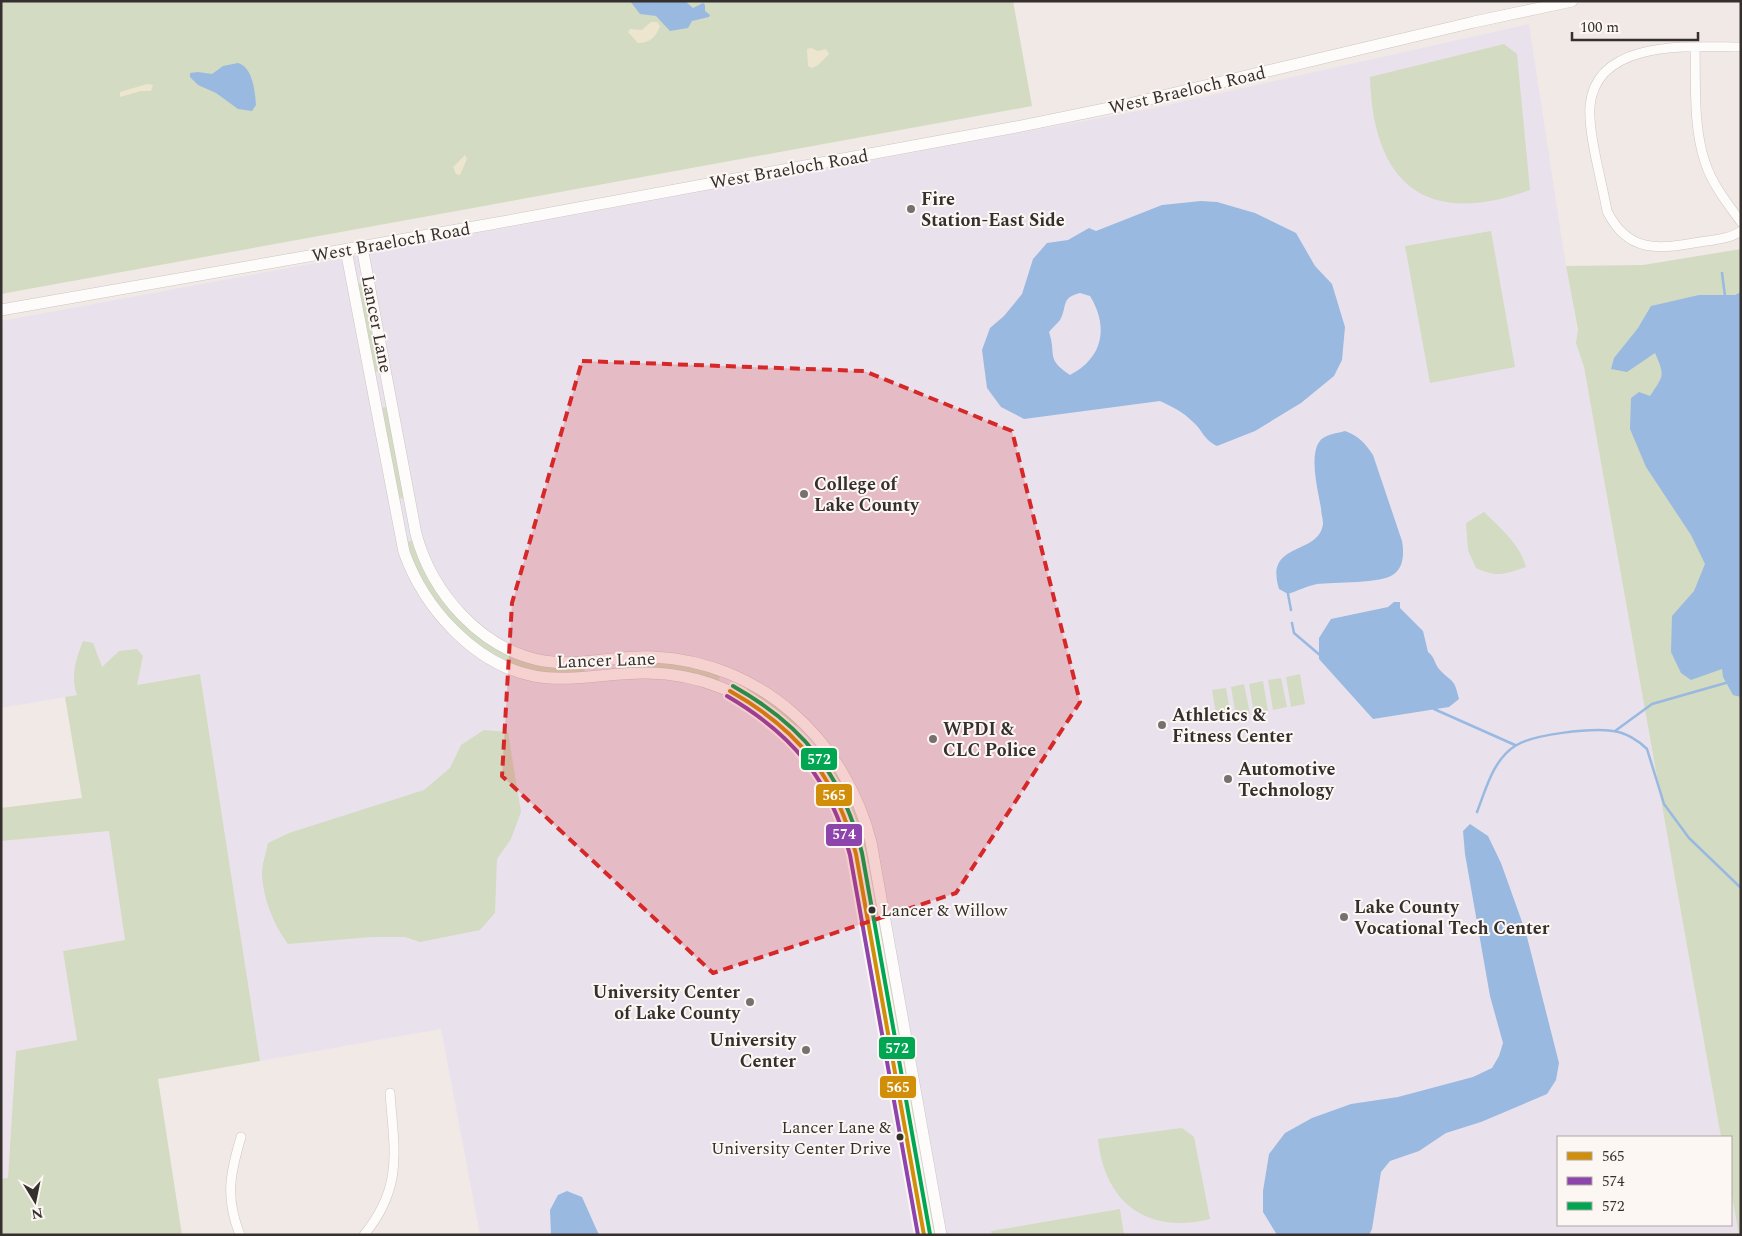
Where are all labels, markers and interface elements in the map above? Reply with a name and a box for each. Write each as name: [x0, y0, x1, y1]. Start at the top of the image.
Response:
scale bar: [1572, 10, 1698, 42]
text: 100 m: [1580, 16, 1619, 39]
street label: West Braeloch Road: [1106, 59, 1268, 122]
street label: West Braeloch Road: [708, 142, 870, 197]
place label: Fire Station-East Side: [921, 186, 1065, 234]
marker: Fire Station-East Side: [905, 203, 917, 215]
street label: West Braeloch Road: [310, 215, 472, 270]
street label: Lancer Lane: [354, 273, 399, 375]
place label: College of Lake County: [814, 471, 920, 519]
marker: College of Lake County: [798, 488, 810, 500]
street label: Lancer Lane: [556, 645, 656, 676]
place label: Athletics & Fitness Center: [1172, 702, 1293, 750]
place label: WPDI & CLC Police: [943, 716, 1036, 764]
marker: Athletics & Fitness Center: [1156, 719, 1168, 731]
marker: WPDI & CLC Police: [927, 733, 939, 745]
line badge: 572: [800, 747, 838, 771]
text: 572: [807, 749, 831, 770]
place label: Automotive Technology: [1238, 756, 1335, 804]
marker: Automotive Technology: [1222, 773, 1234, 785]
line badge: 565: [815, 783, 853, 807]
text: 565: [822, 785, 846, 806]
line badge: 574: [825, 823, 863, 847]
text: 574: [832, 824, 856, 845]
place label: Lake County Vocational Tech Center: [1354, 894, 1550, 942]
place label: Lancer & Willow: [881, 898, 1008, 924]
marker: Lancer & Willow: [867, 905, 877, 915]
marker: Lake County Vocational Tech Center: [1338, 911, 1350, 923]
place label: University Center of Lake County: [593, 979, 741, 1027]
marker: University Center of Lake County: [744, 996, 756, 1008]
place label: University Center: [709, 1027, 797, 1075]
line badge: 572: [878, 1036, 916, 1060]
text: 572: [885, 1038, 909, 1059]
marker: University Center: [800, 1044, 812, 1056]
line badge: 565: [879, 1075, 917, 1099]
text: 565: [886, 1077, 910, 1098]
place label: Lancer Lane & University Center Drive: [711, 1115, 891, 1162]
marker: Lancer Lane & University Center Drive: [895, 1132, 905, 1142]
legend: [1557, 1136, 1732, 1226]
text: 565: [1602, 1145, 1625, 1168]
text: 574: [1602, 1170, 1625, 1193]
north arrow: [10, 1176, 60, 1226]
text: 572: [1602, 1195, 1625, 1218]
text: N: [30, 1202, 45, 1225]

